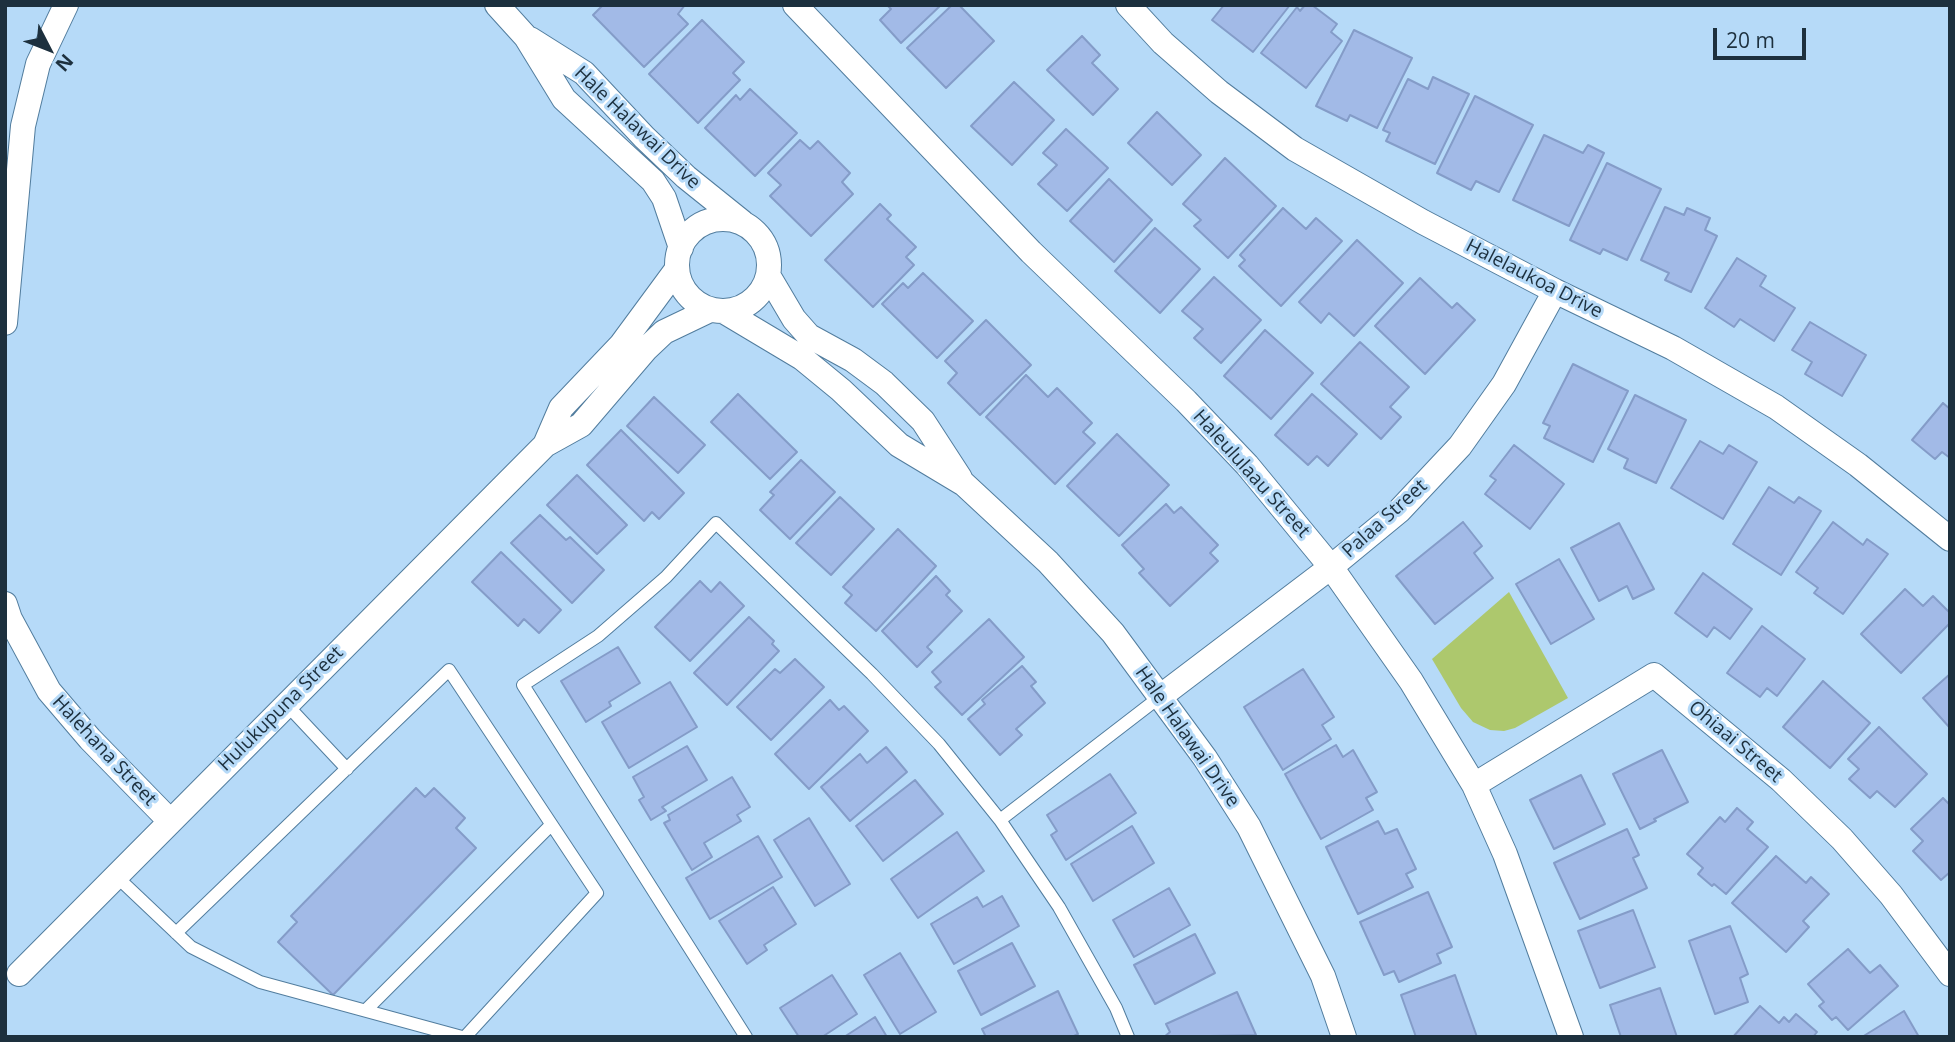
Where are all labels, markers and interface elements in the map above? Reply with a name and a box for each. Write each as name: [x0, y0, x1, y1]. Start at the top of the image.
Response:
north arrow: [14, 14, 84, 84]
scale bar: [1717, 14, 1810, 58]
text: 20 m: [1726, 26, 1775, 54]
text: N: [50, 49, 79, 77]
street label: Hale Halawai Drive: [569, 62, 705, 194]
street label: Halelaukoa Drive: [1462, 235, 1606, 323]
street label: Haleululaau Street: [1188, 406, 1314, 542]
street label: Palaa Street: [1338, 475, 1432, 563]
street label: Hulukupuna Street: [214, 642, 348, 776]
street label: Hale Halawai Drive: [1130, 662, 1244, 812]
street label: Halehana Street: [47, 691, 161, 811]
street label: Ohiaai Street: [1684, 696, 1786, 788]

